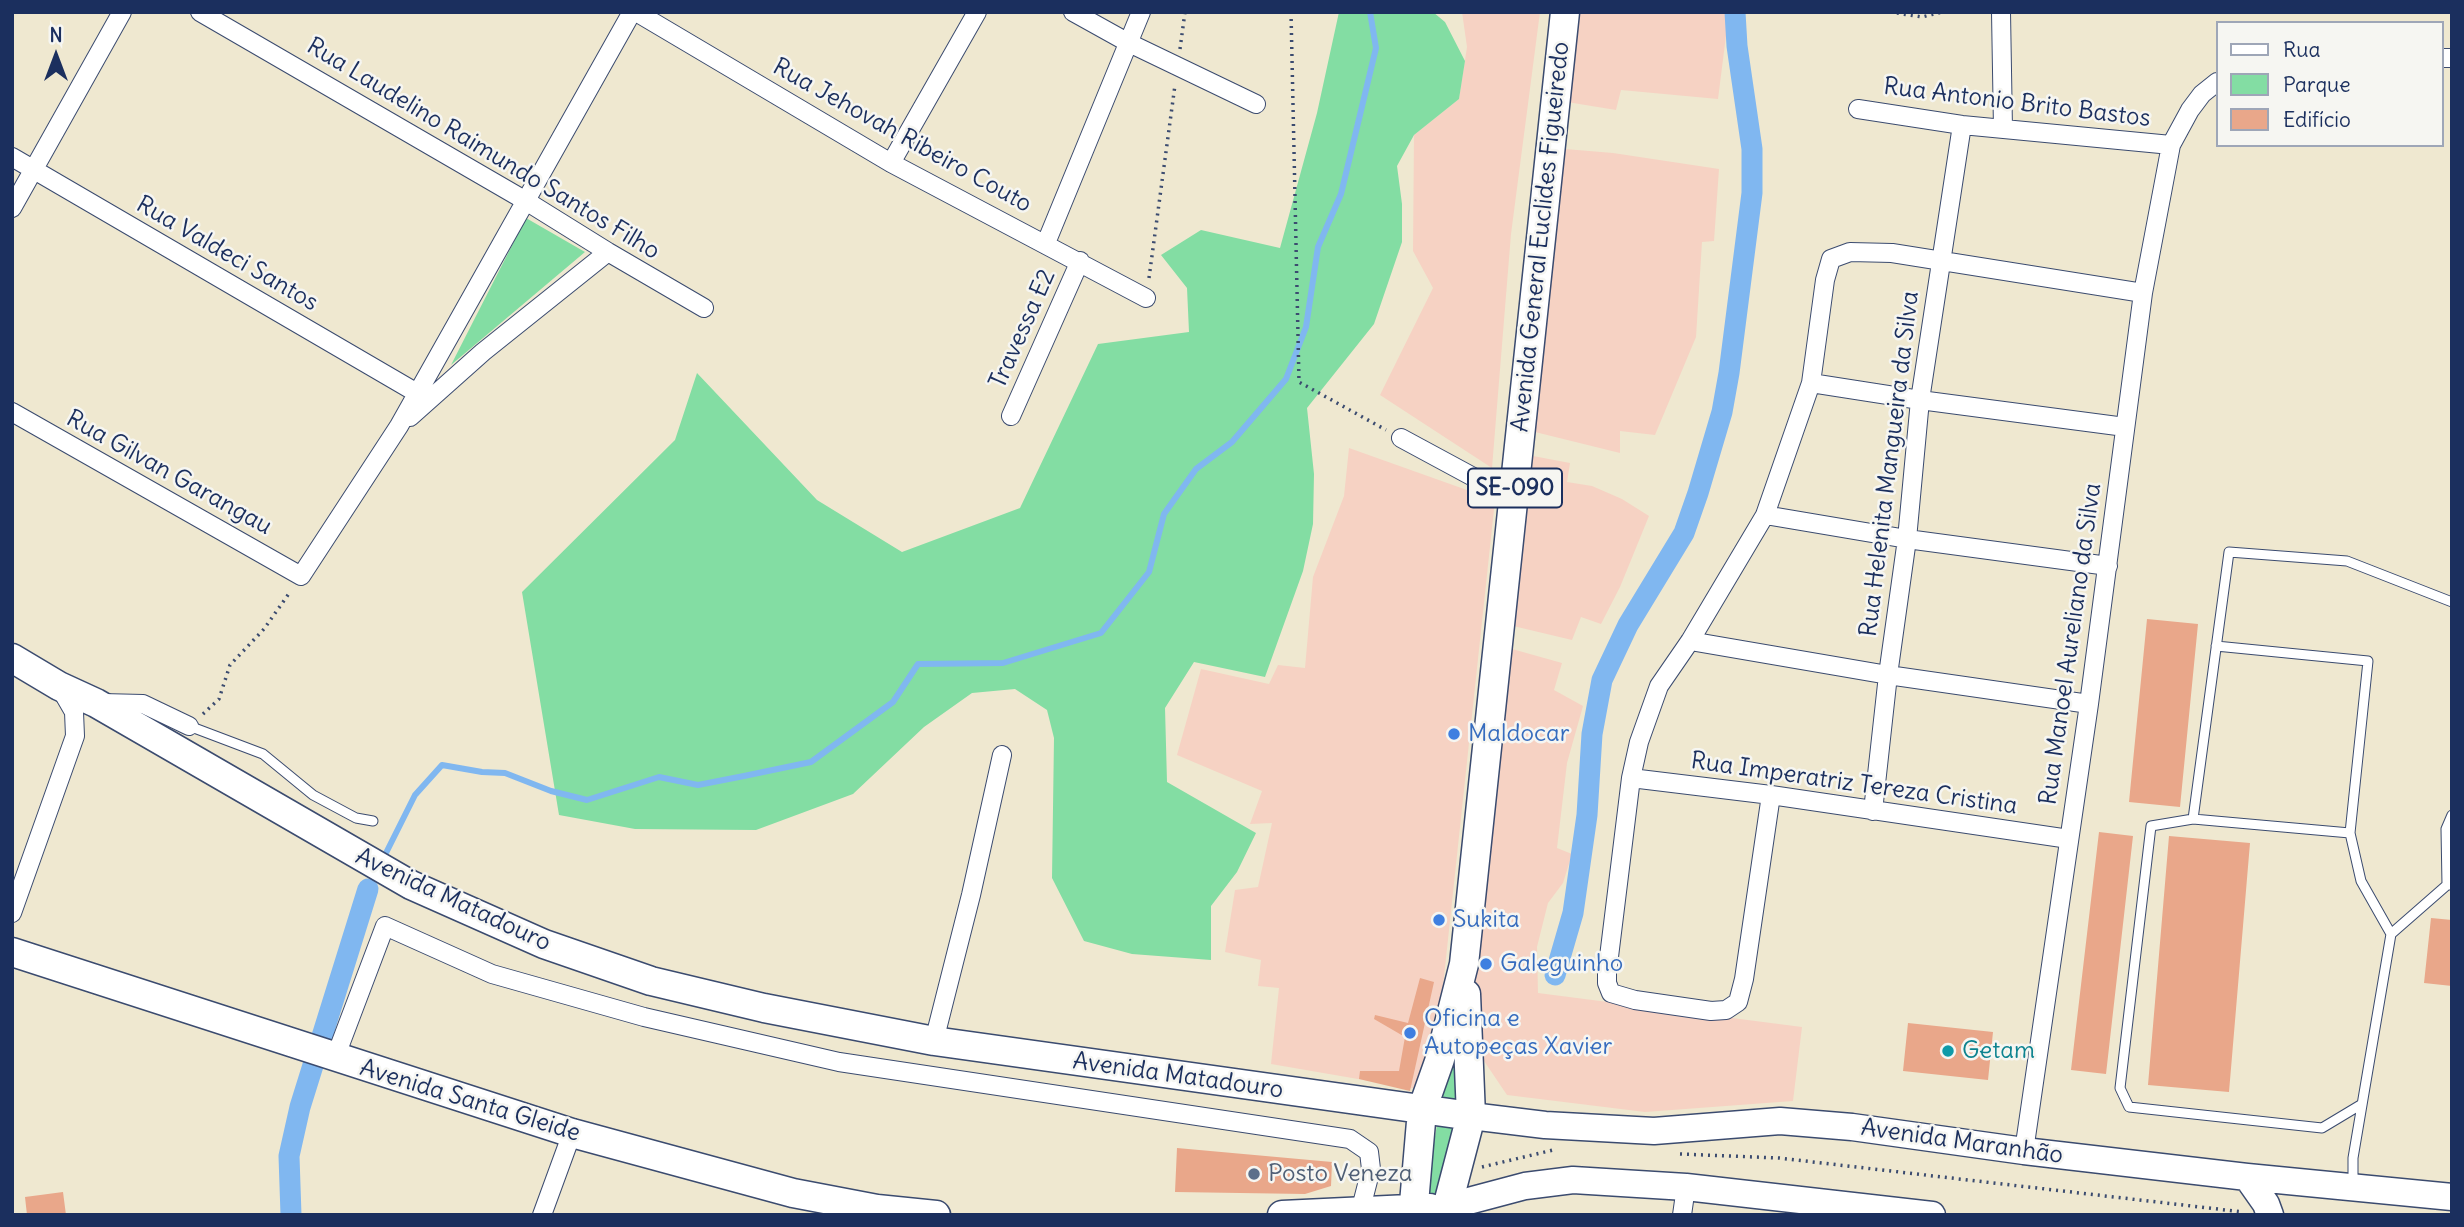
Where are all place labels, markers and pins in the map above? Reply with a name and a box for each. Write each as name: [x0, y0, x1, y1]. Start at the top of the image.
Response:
place label: Maldocar: [1468, 720, 1569, 748]
marker: Maldocar: [1446, 726, 1462, 742]
place label: Sukita: [1453, 906, 1520, 934]
marker: Sukita: [1431, 912, 1447, 928]
place label: Galeguinho: [1500, 950, 1623, 978]
marker: Galeguinho: [1478, 956, 1494, 972]
place label: Oficina e Autopeças Xavier: [1424, 1005, 1612, 1061]
marker: Oficina e Autopeças Xavier: [1402, 1025, 1418, 1041]
place label: Getam: [1962, 1037, 2035, 1065]
marker: Getam: [1940, 1043, 1956, 1059]
place label: Posto Veneza: [1268, 1160, 1412, 1188]
marker: Posto Veneza: [1246, 1166, 1262, 1182]

